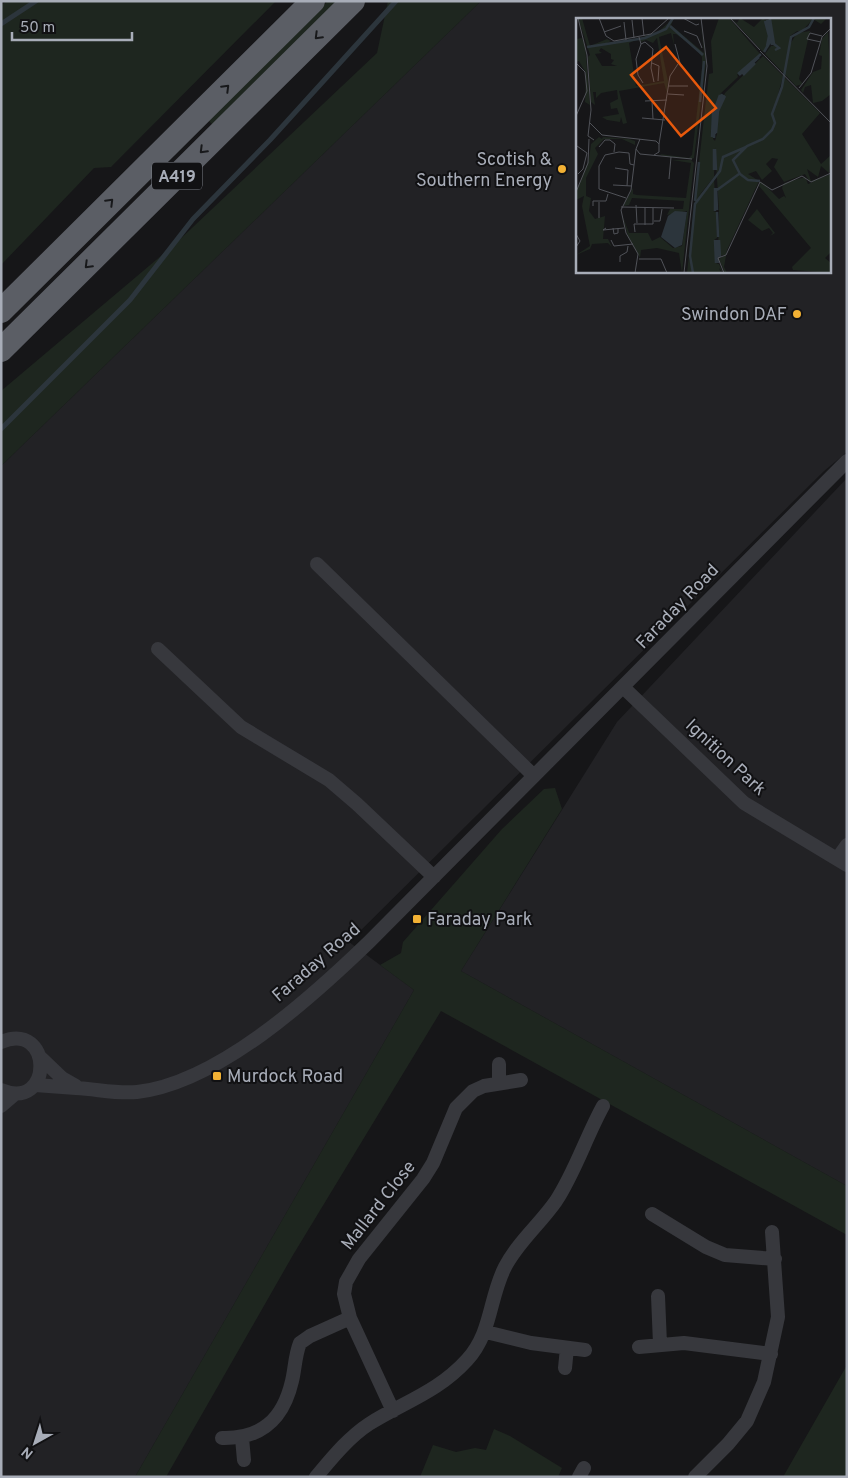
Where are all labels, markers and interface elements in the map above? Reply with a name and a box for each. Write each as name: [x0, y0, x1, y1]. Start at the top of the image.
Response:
scale bar: [12, 10, 132, 42]
inset map: [576, 18, 830, 272]
text: 50 m: [20, 19, 55, 38]
one-way arrow: [315, 30, 324, 39]
one-way arrow: [220, 85, 229, 94]
one-way arrow: [200, 144, 209, 153]
place label: Scotish & Southern Energy: [416, 149, 552, 193]
road number: A419: [152, 162, 202, 190]
marker: Scotish & Southern Energy: [556, 163, 568, 175]
one-way arrow: [105, 199, 114, 208]
one-way arrow: [84, 259, 93, 268]
place label: Swindon DAF: [681, 304, 787, 327]
marker: Swindon DAF: [791, 308, 803, 320]
street label: Faraday Road: [632, 560, 724, 654]
street label: Ignition Park: [680, 715, 770, 801]
place label: Faraday Park: [427, 909, 532, 932]
marker: Faraday Park: [411, 913, 423, 925]
street label: Faraday Road: [268, 918, 366, 1008]
place label: Murdock Road: [227, 1066, 343, 1089]
marker: Murdock Road: [211, 1070, 223, 1082]
street label: Mallard Close: [337, 1156, 421, 1255]
north arrow: [10, 1418, 60, 1468]
text: N: [19, 1442, 37, 1462]

